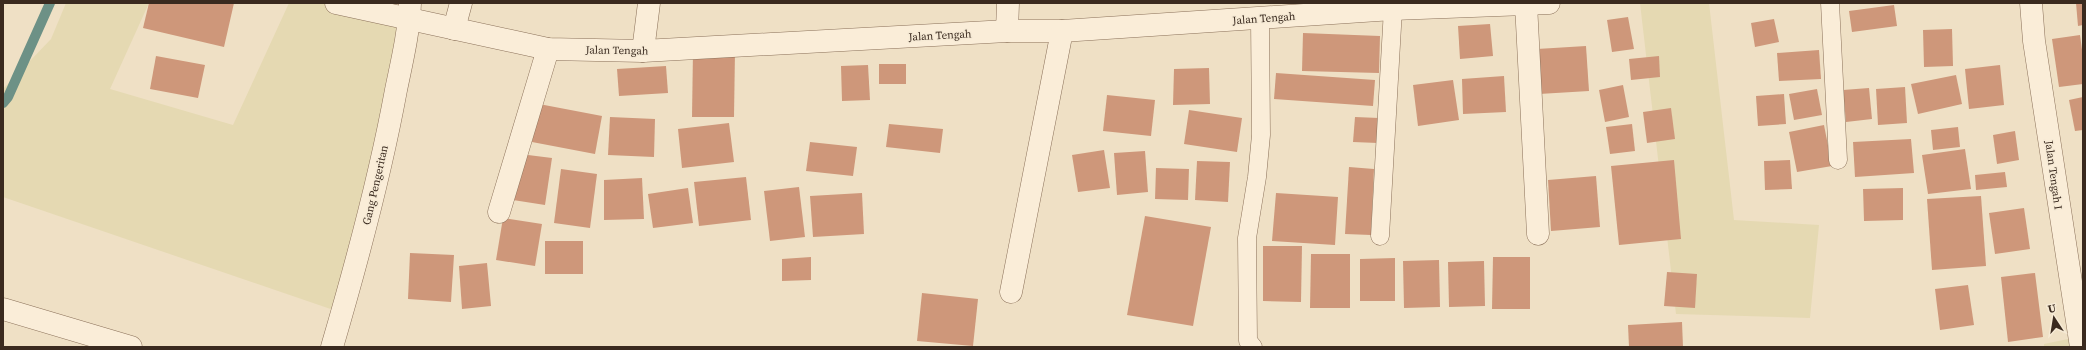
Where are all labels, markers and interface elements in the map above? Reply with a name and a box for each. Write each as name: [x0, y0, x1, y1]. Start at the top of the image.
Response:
street label: Jalan Tengah: [1231, 9, 1296, 28]
street label: Jalan Tengah: [907, 26, 972, 45]
street label: Jalan Tengah: [584, 42, 649, 59]
street label: Jalan Tengah I: [2041, 139, 2066, 211]
street label: Gang Pengeritan: [359, 143, 392, 226]
north arrow: [2034, 298, 2074, 338]
text: U: [2047, 301, 2058, 317]

